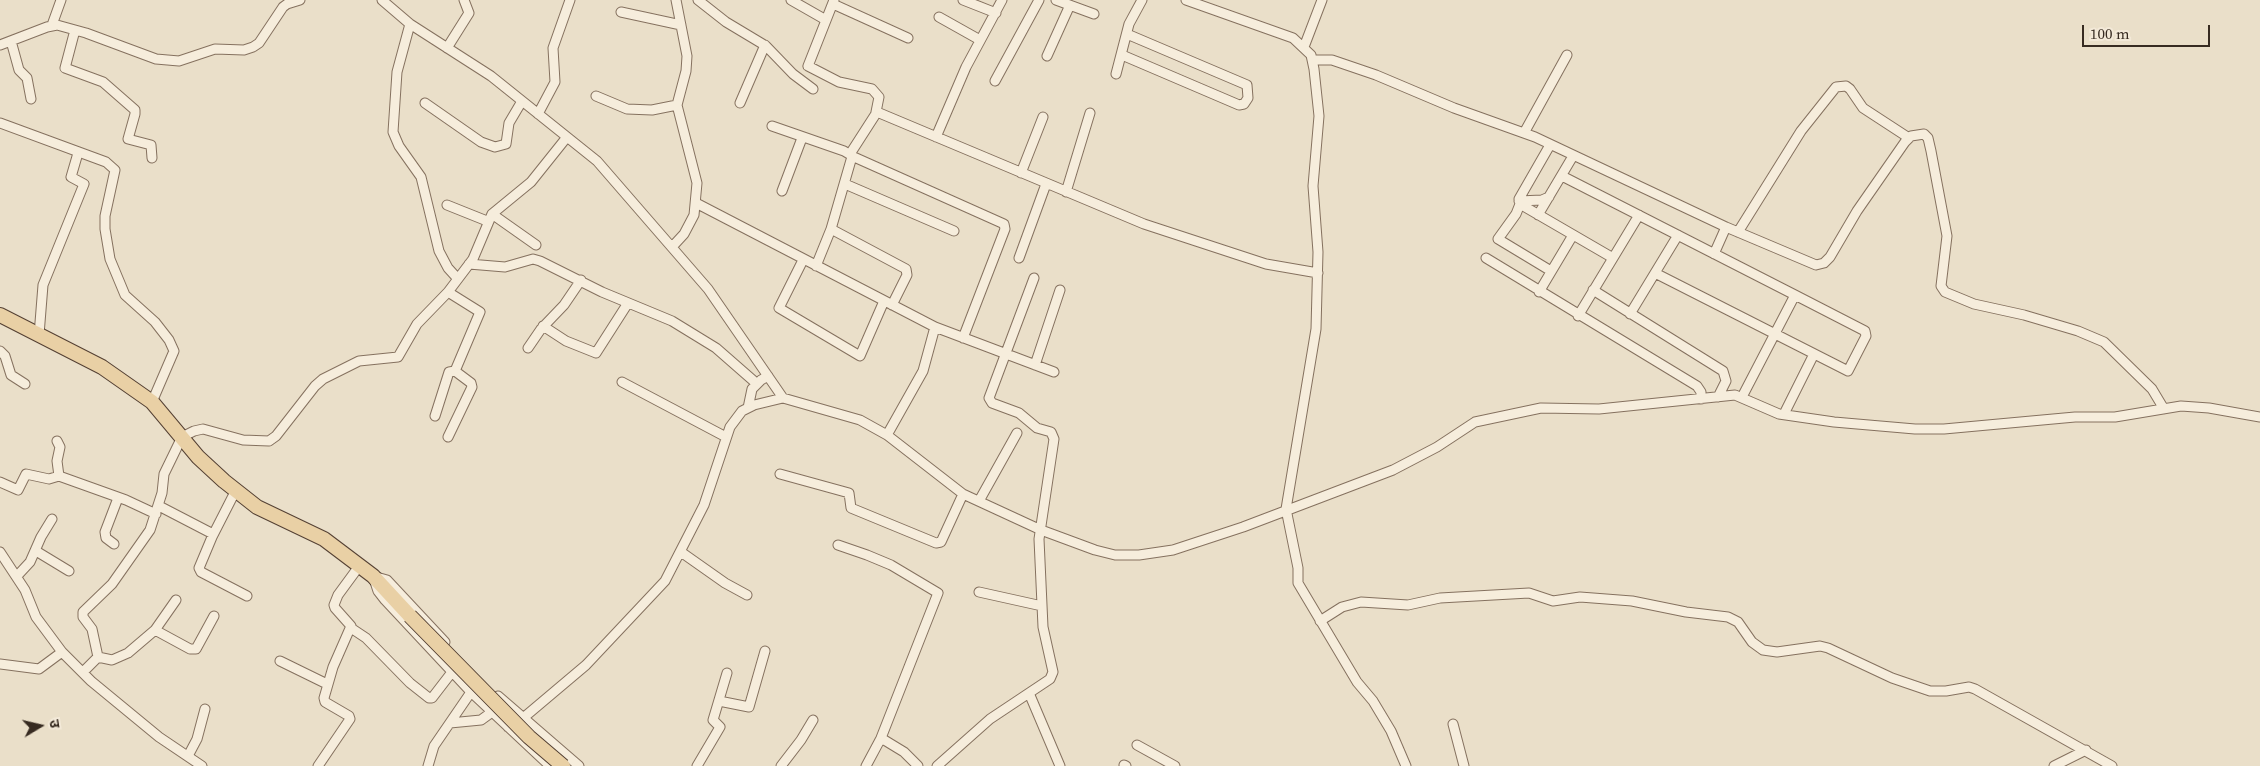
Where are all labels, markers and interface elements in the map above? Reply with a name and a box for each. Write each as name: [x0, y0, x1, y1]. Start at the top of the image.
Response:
scale bar: [2085, 15, 2212, 47]
text: 100 m: [2090, 23, 2130, 44]
north arrow: [15, 701, 65, 751]
text: उ: [44, 718, 65, 729]

